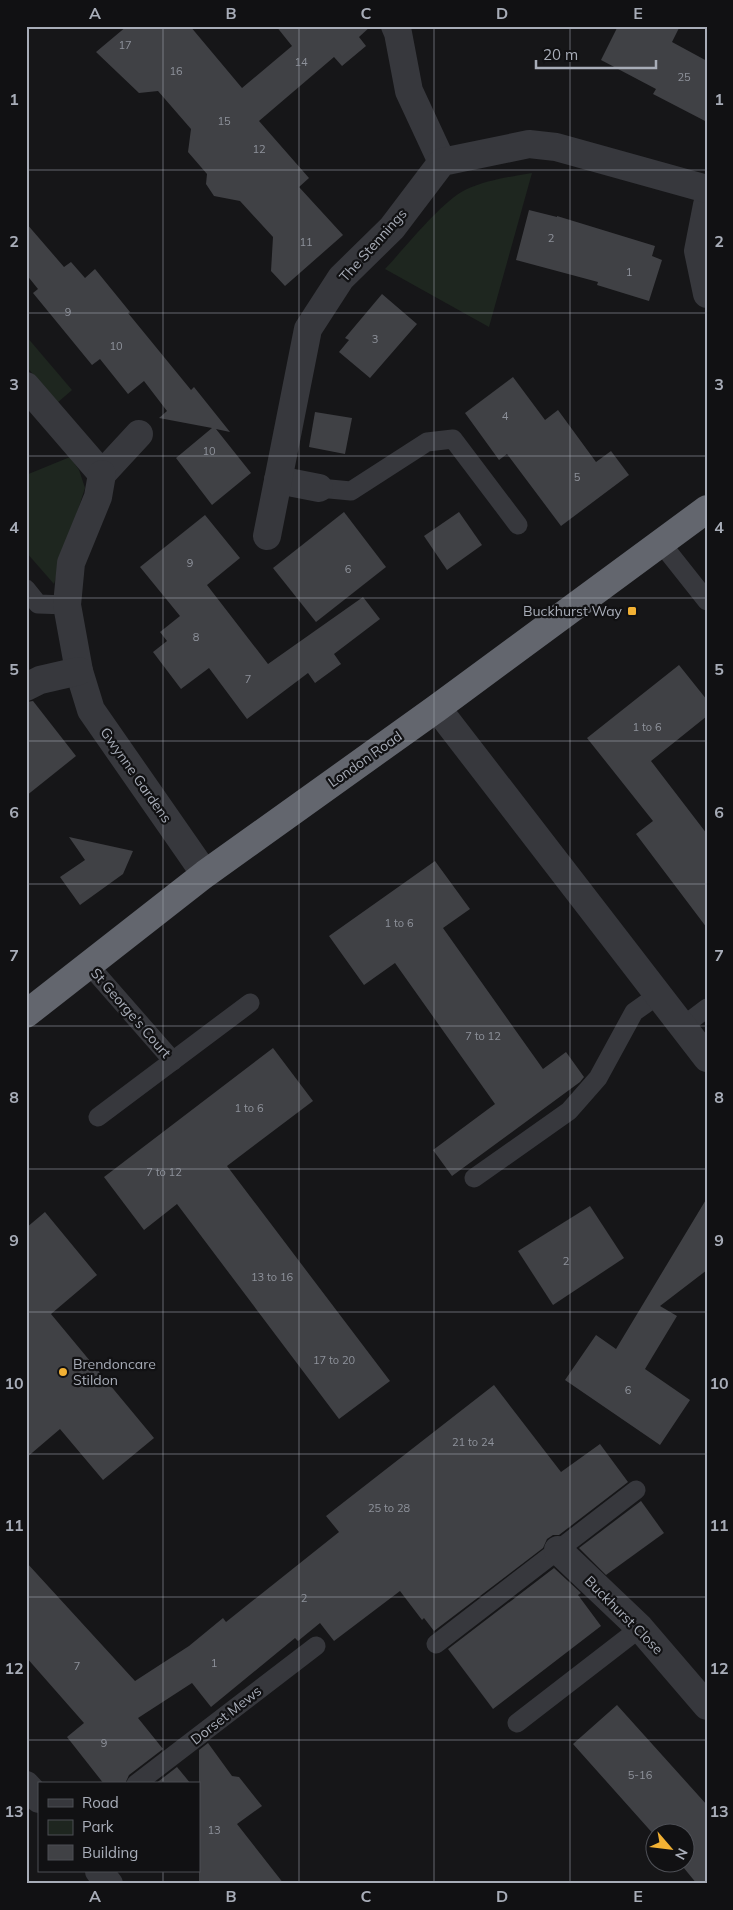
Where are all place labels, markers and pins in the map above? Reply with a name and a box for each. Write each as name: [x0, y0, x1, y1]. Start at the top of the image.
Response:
place label: Buckhurst Way: [523, 602, 623, 620]
marker: Buckhurst Way: [626, 605, 638, 617]
place label: Brendoncare Stildon: [73, 1355, 156, 1389]
marker: Brendoncare Stildon: [57, 1366, 69, 1378]

